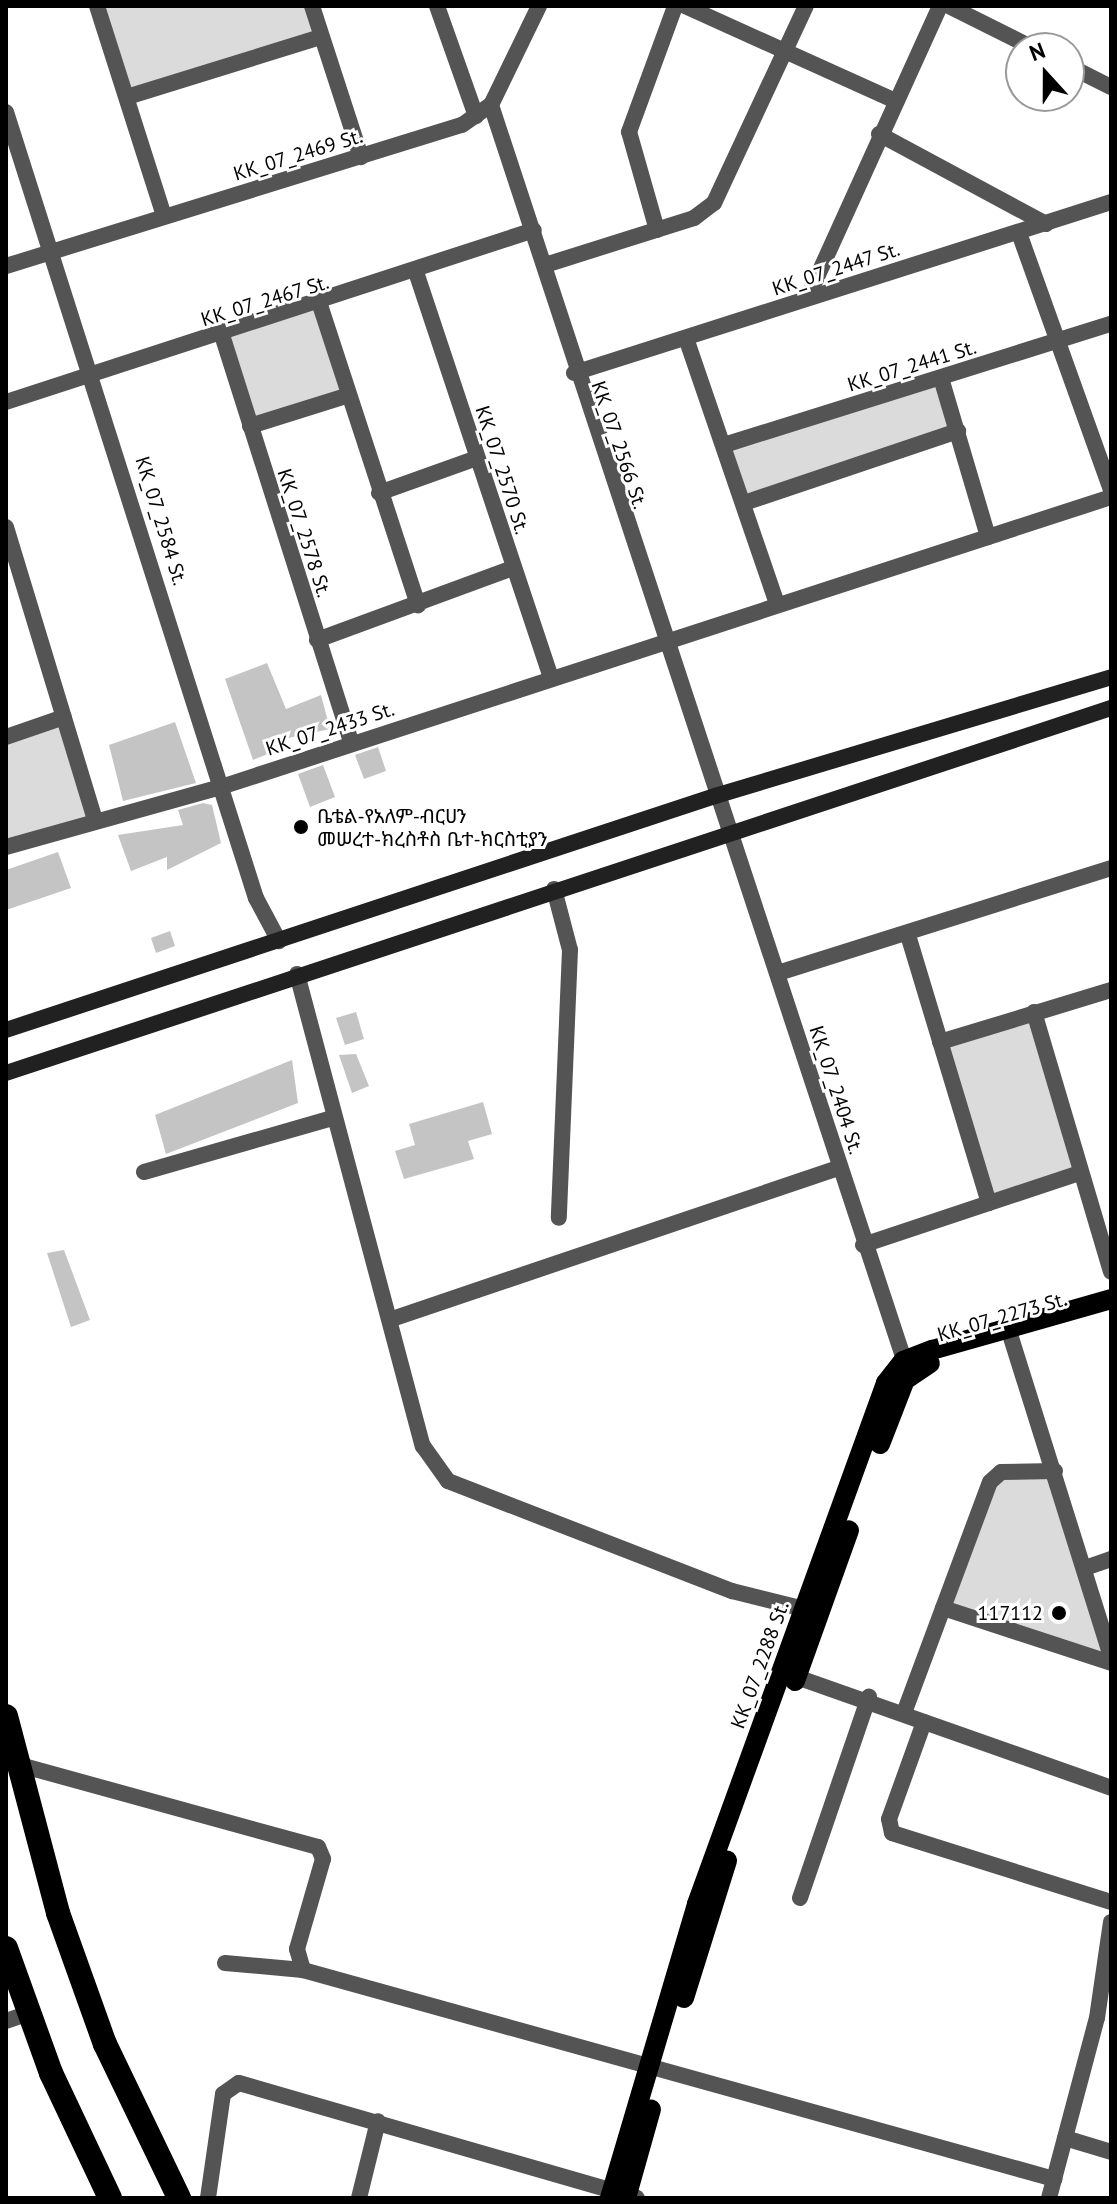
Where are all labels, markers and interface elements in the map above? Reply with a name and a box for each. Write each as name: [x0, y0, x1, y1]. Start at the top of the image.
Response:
north arrow: [1005, 32, 1085, 112]
text: N: [1025, 36, 1049, 67]
street label: KK_07_2469 St.: [231, 124, 365, 186]
street label: KK_07_2447 St.: [769, 237, 903, 301]
street label: KK_07_2467 St.: [198, 270, 332, 332]
street label: KK_07_2441 St.: [845, 335, 979, 397]
street label: KK_07_2566 St.: [586, 378, 652, 512]
street label: KK_07_2570 St.: [470, 403, 534, 537]
street label: KK_07_2584 St.: [130, 454, 192, 588]
street label: KK_07_2578 St.: [272, 466, 336, 600]
street label: KK_07_2433 St.: [263, 697, 397, 761]
place label: ቤቴል-የአለም-ብርሀን መሠረተ-ክረስቶስ ቤተ-ክርስቲያን: [317, 804, 548, 851]
marker: ቤቴል-የአለም-ብርሀን መሠረተ-ክረስቶስ ቤተ-ክርስቲያን: [292, 818, 310, 836]
street label: KK_07_2404 St.: [804, 1023, 868, 1157]
street label: KK_07_2273 St.: [935, 1287, 1069, 1347]
street label: KK_07_2288 St.: [726, 1598, 794, 1732]
place label: 117112: [978, 1601, 1043, 1625]
marker: 117112: [1050, 1604, 1068, 1622]

